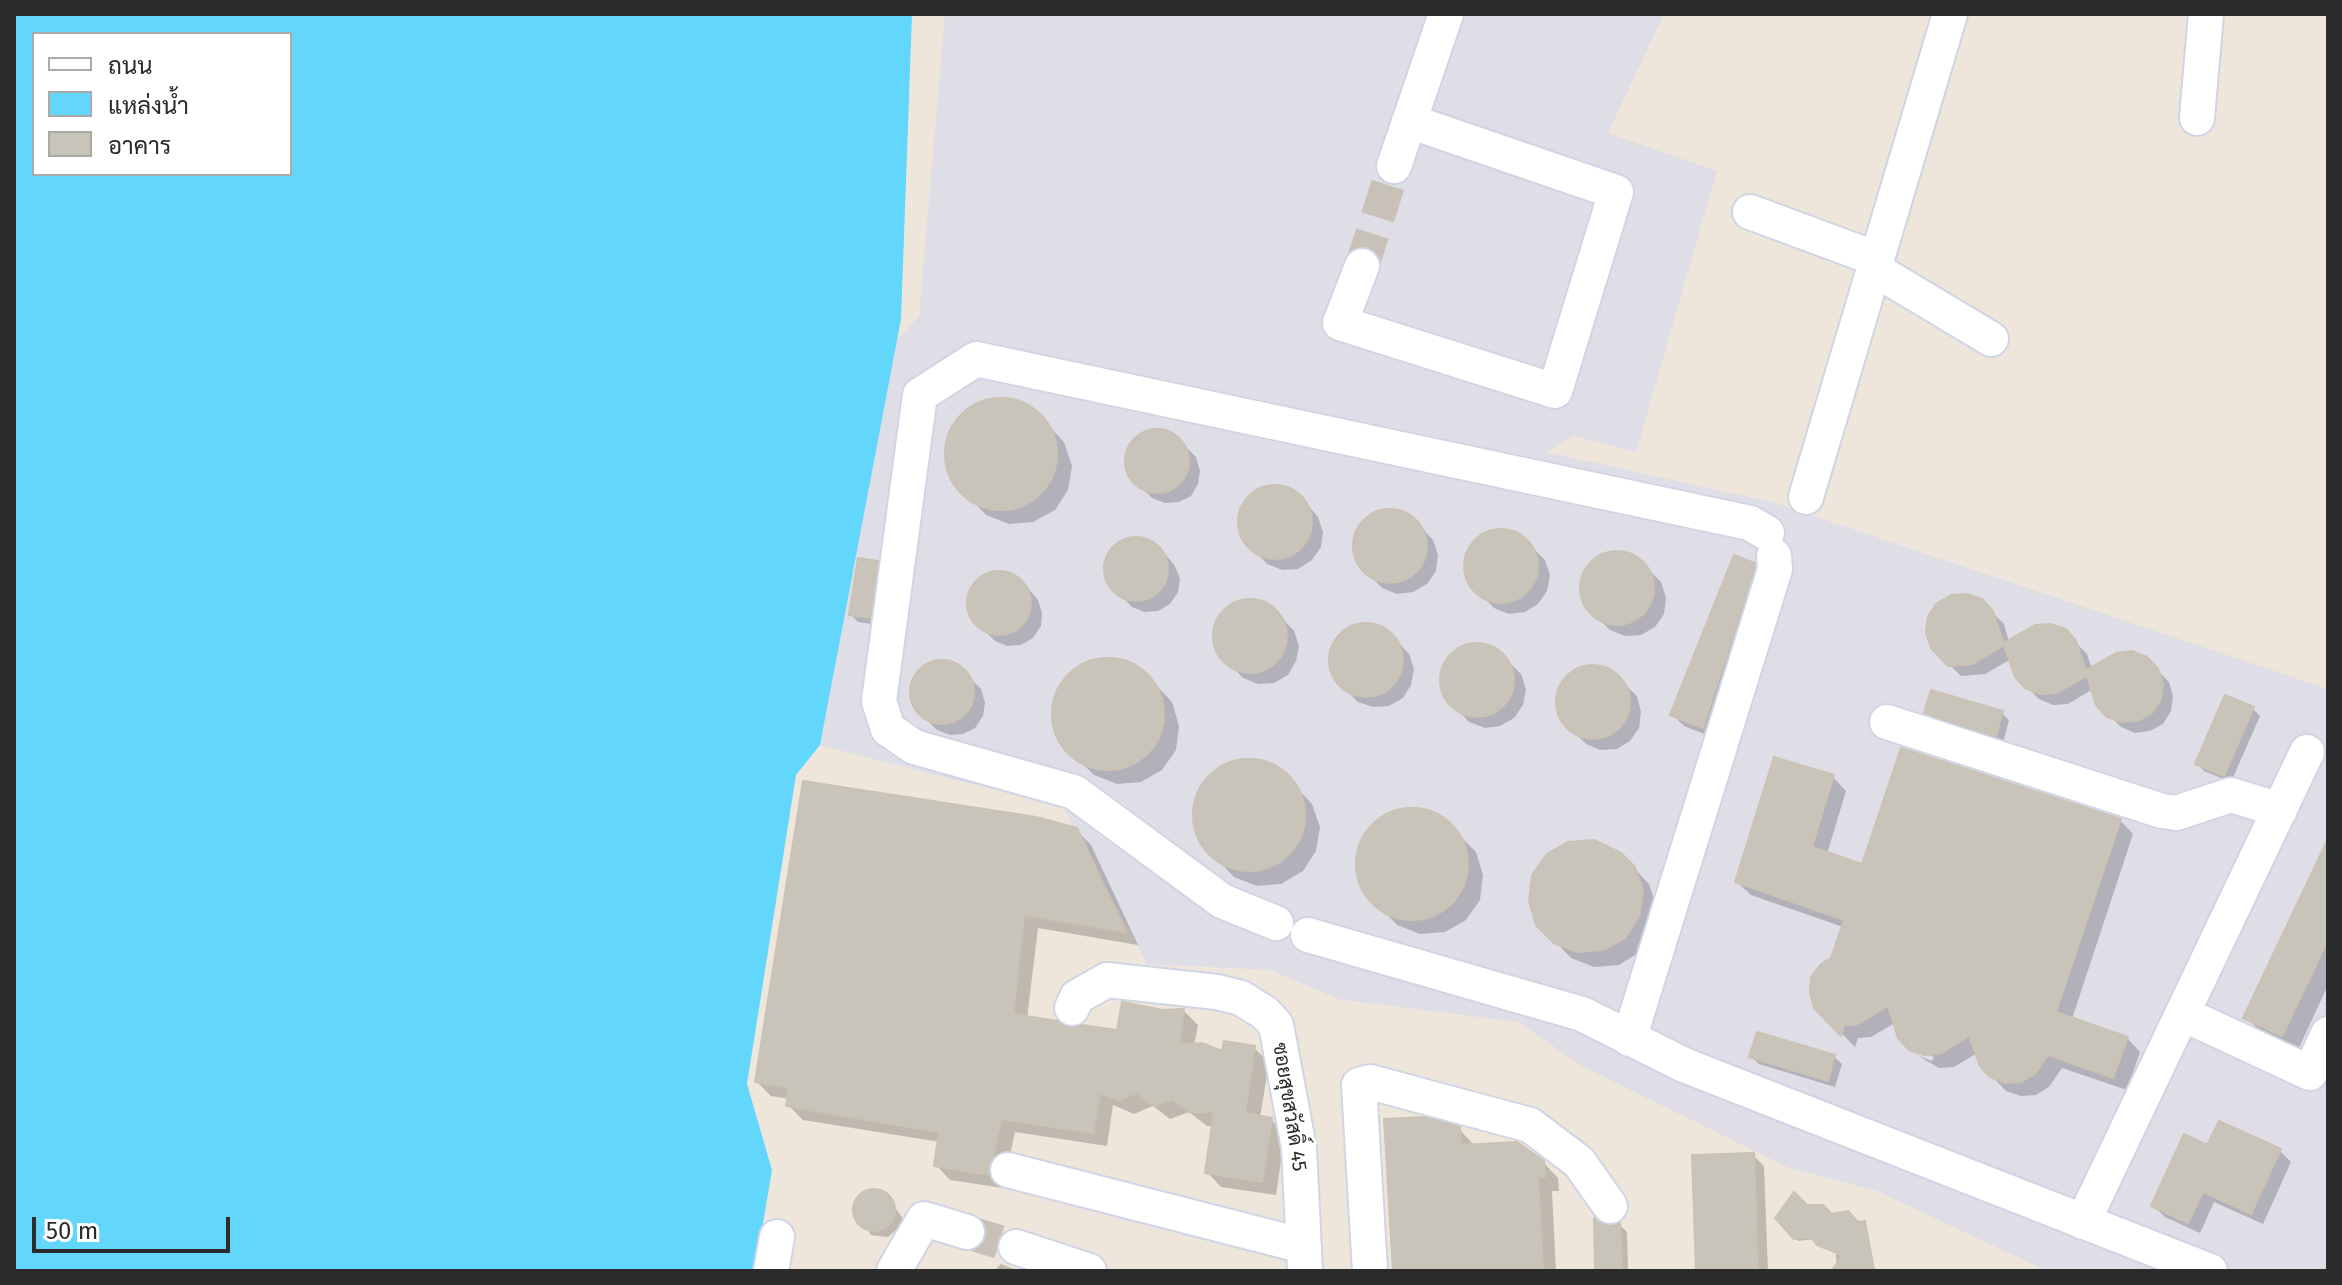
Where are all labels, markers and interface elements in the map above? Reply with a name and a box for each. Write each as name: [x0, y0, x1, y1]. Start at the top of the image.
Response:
legend: [32, 32, 292, 176]
text: ถนน: [108, 52, 153, 80]
text: แหล่งน้ำ: [108, 92, 189, 120]
text: อาคาร: [108, 132, 171, 160]
street label: ซอยสุขสวัสดิ์ 45: [1267, 1041, 1311, 1173]
scale bar: [36, 1201, 234, 1251]
text: 50 m: [46, 1217, 98, 1245]

